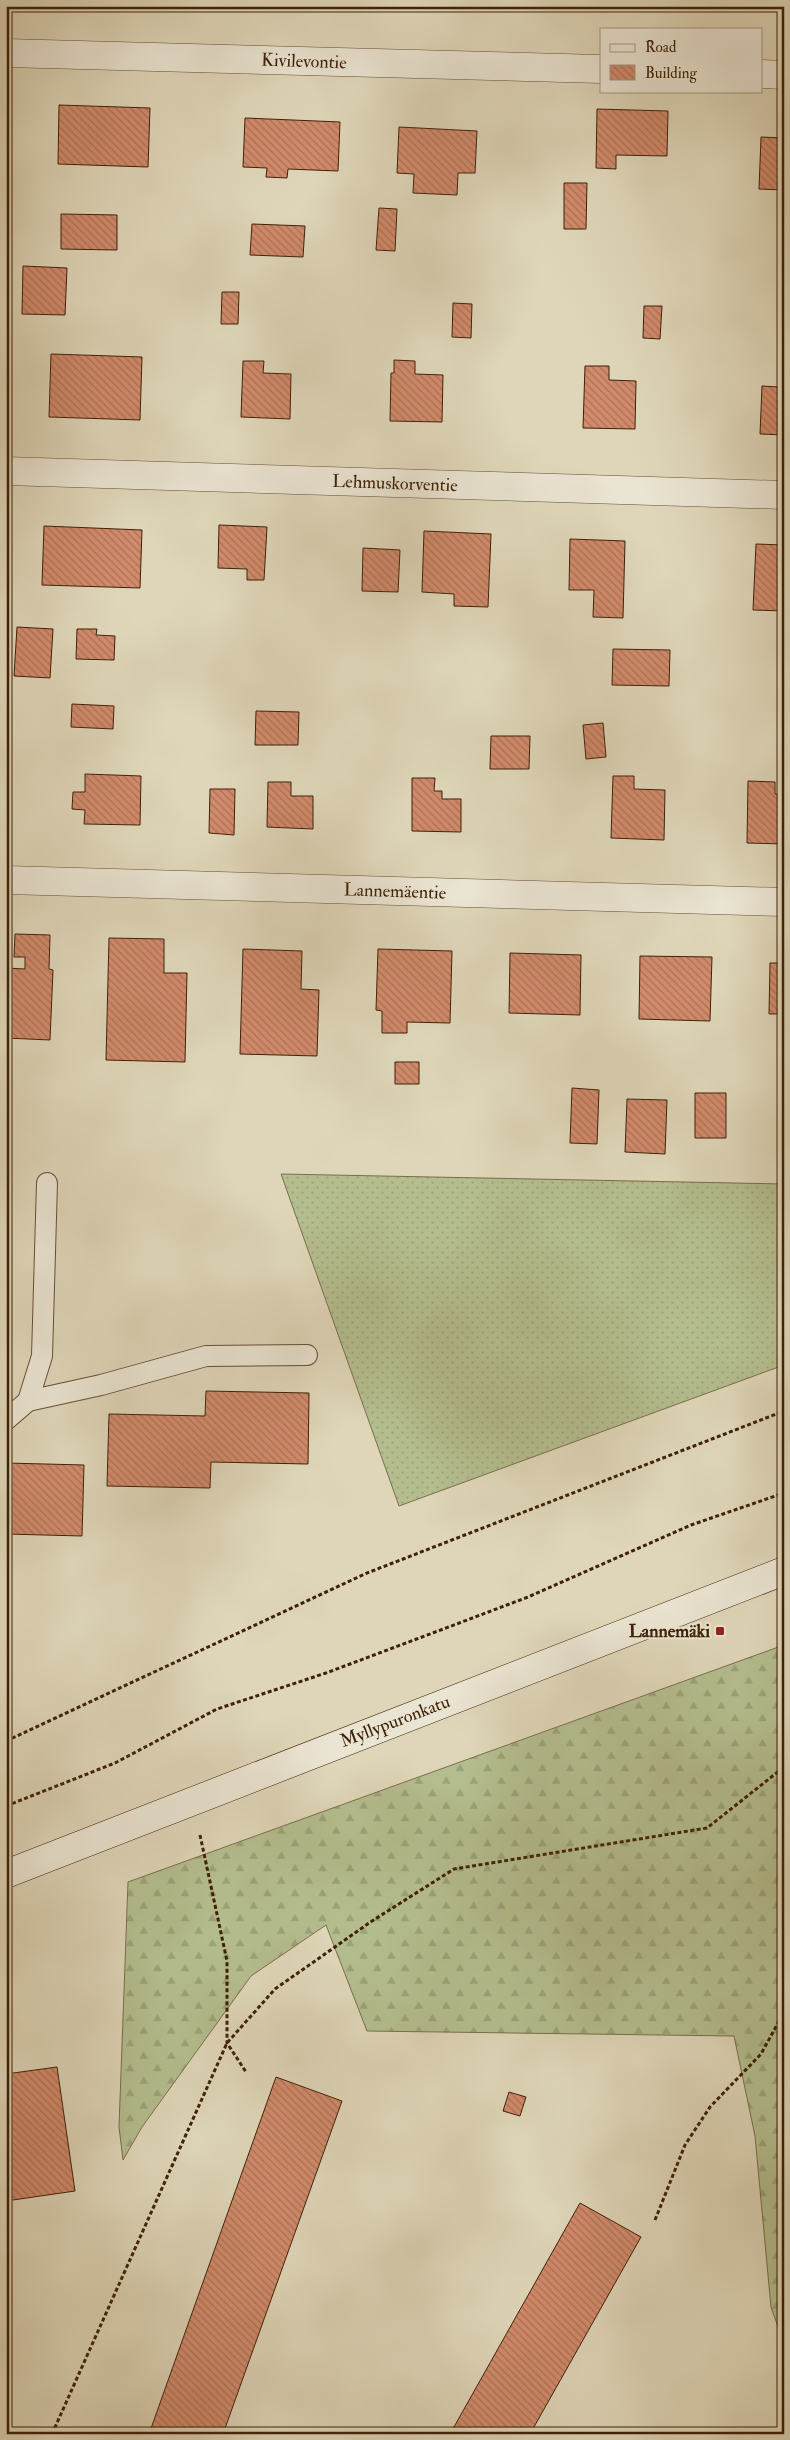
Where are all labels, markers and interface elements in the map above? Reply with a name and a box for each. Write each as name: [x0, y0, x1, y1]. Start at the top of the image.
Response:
legend: [600, 28, 762, 92]
text: Road: [645, 38, 677, 57]
street label: Kivilevontie: [261, 49, 348, 74]
text: Building: [645, 64, 697, 83]
street label: Lehmuskorventie: [332, 470, 459, 497]
street label: Lannemäentie: [343, 878, 447, 905]
place label: Lannemäki: [629, 1620, 710, 1643]
marker: Lannemäki: [714, 1625, 726, 1637]
street label: Myllypuronkatu: [337, 1690, 453, 1753]

